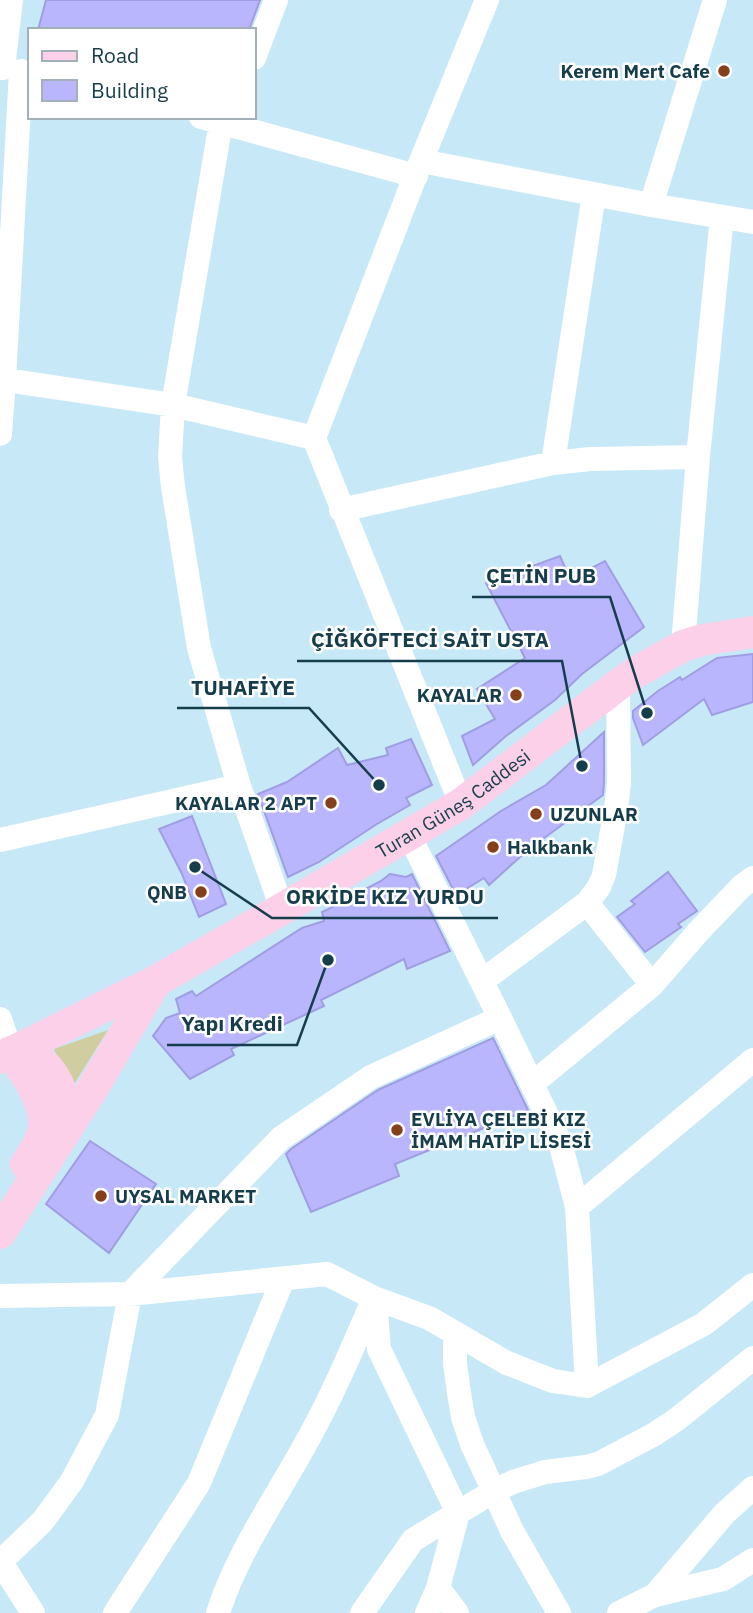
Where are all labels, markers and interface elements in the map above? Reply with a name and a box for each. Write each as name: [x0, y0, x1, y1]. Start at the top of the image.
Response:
legend: [28, 28, 256, 119]
text: Road: [91, 41, 139, 69]
place label: Kerem Mert Cafe: [560, 59, 710, 83]
marker: Kerem Mert Cafe: [716, 63, 732, 79]
text: Building: [91, 76, 168, 104]
callout: ÇETİN PUB: [472, 555, 610, 597]
text: ÇETİN PUB: [486, 561, 596, 589]
callout: ÇİĞKÖFTECİ SAİT USTA: [297, 619, 562, 661]
text: ÇİĞKÖFTECİ SAİT USTA: [311, 625, 549, 653]
callout: TUHAFİYE: [177, 666, 309, 708]
text: TUHAFİYE: [191, 673, 295, 701]
place label: KAYALAR: [417, 683, 502, 707]
marker: KAYALAR: [508, 687, 524, 703]
street label: Turan Güneş Caddesi: [371, 744, 535, 863]
place label: KAYALAR 2 APT: [175, 791, 317, 815]
marker: KAYALAR 2 APT: [323, 795, 339, 811]
place label: UZUNLAR: [550, 802, 638, 826]
marker: UZUNLAR: [528, 806, 544, 822]
place label: Halkbank: [507, 835, 593, 859]
marker: Halkbank: [485, 839, 501, 855]
callout: ORKİDE KIZ YURDU: [272, 876, 498, 918]
place label: QNB: [147, 880, 187, 904]
text: ORKİDE KIZ YURDU: [286, 882, 484, 910]
marker: QNB: [193, 884, 209, 900]
callout: Yapı Kredi: [167, 1003, 297, 1045]
text: Yapı Kredi: [181, 1009, 283, 1037]
place label: EVLİYA ÇELEBİ KIZ İMAM HATİP LİSESİ: [411, 1107, 591, 1153]
marker: EVLİYA ÇELEBİ KIZ İMAM HATİP LİSESİ: [389, 1122, 405, 1138]
place label: UYSAL MARKET: [115, 1184, 256, 1208]
marker: UYSAL MARKET: [93, 1188, 109, 1204]

